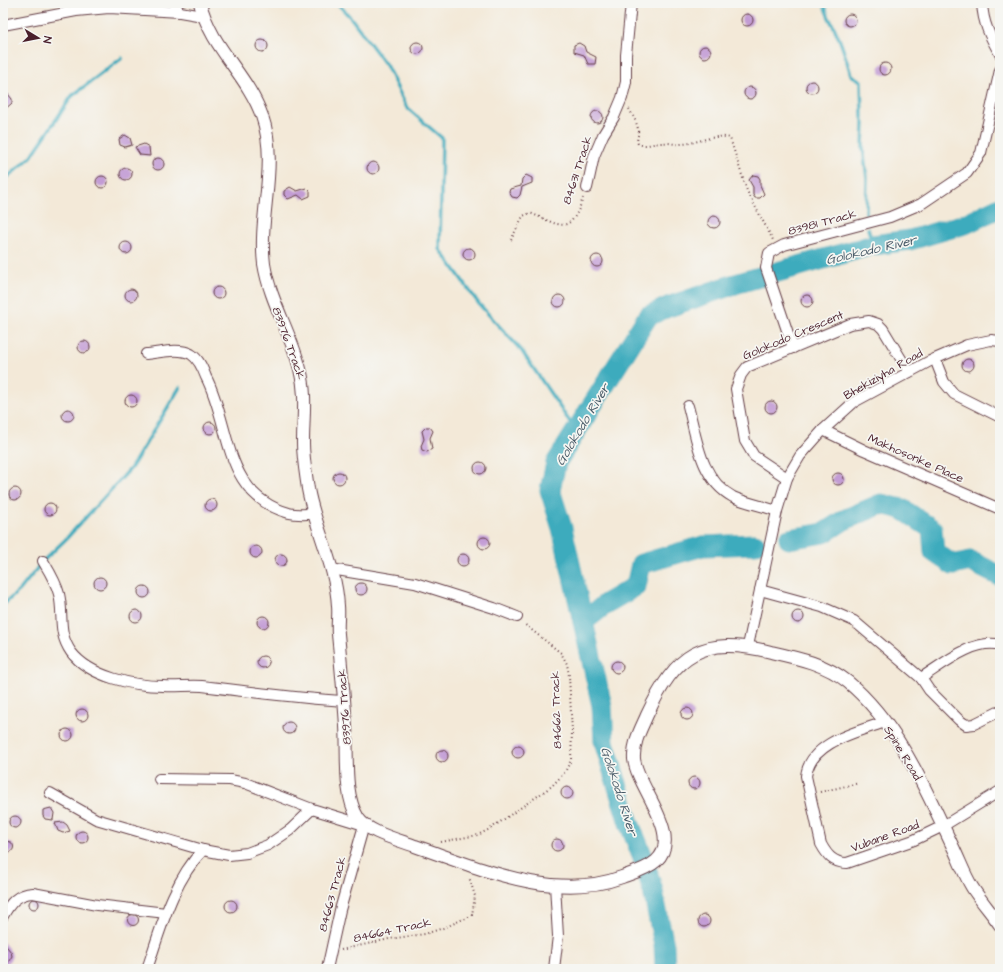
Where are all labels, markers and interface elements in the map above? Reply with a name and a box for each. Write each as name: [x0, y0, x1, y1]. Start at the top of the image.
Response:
north arrow: [18, 18, 58, 58]
text: N: [39, 35, 55, 44]
street label: 84631 Track: [558, 133, 597, 207]
street label: 83981 Track: [786, 205, 859, 240]
water label: Golokodo River: [824, 230, 920, 269]
street label: 83976 Track: [268, 305, 310, 382]
street label: Golokodo Crescent: [740, 306, 846, 364]
street label: Bhekiziyha Road: [840, 345, 927, 405]
water label: Golokodo River: [551, 379, 615, 469]
street label: Makhosonke Place: [865, 430, 967, 487]
street label: 83976 Track: [333, 668, 356, 745]
street label: 84662 Track: [547, 670, 566, 749]
street label: Spine Road: [880, 723, 926, 784]
water label: Golokodo River: [596, 745, 642, 840]
street label: Vubane Road: [849, 816, 922, 857]
street label: 84663 Track: [314, 854, 351, 934]
street label: 84664 Track: [352, 914, 433, 947]

